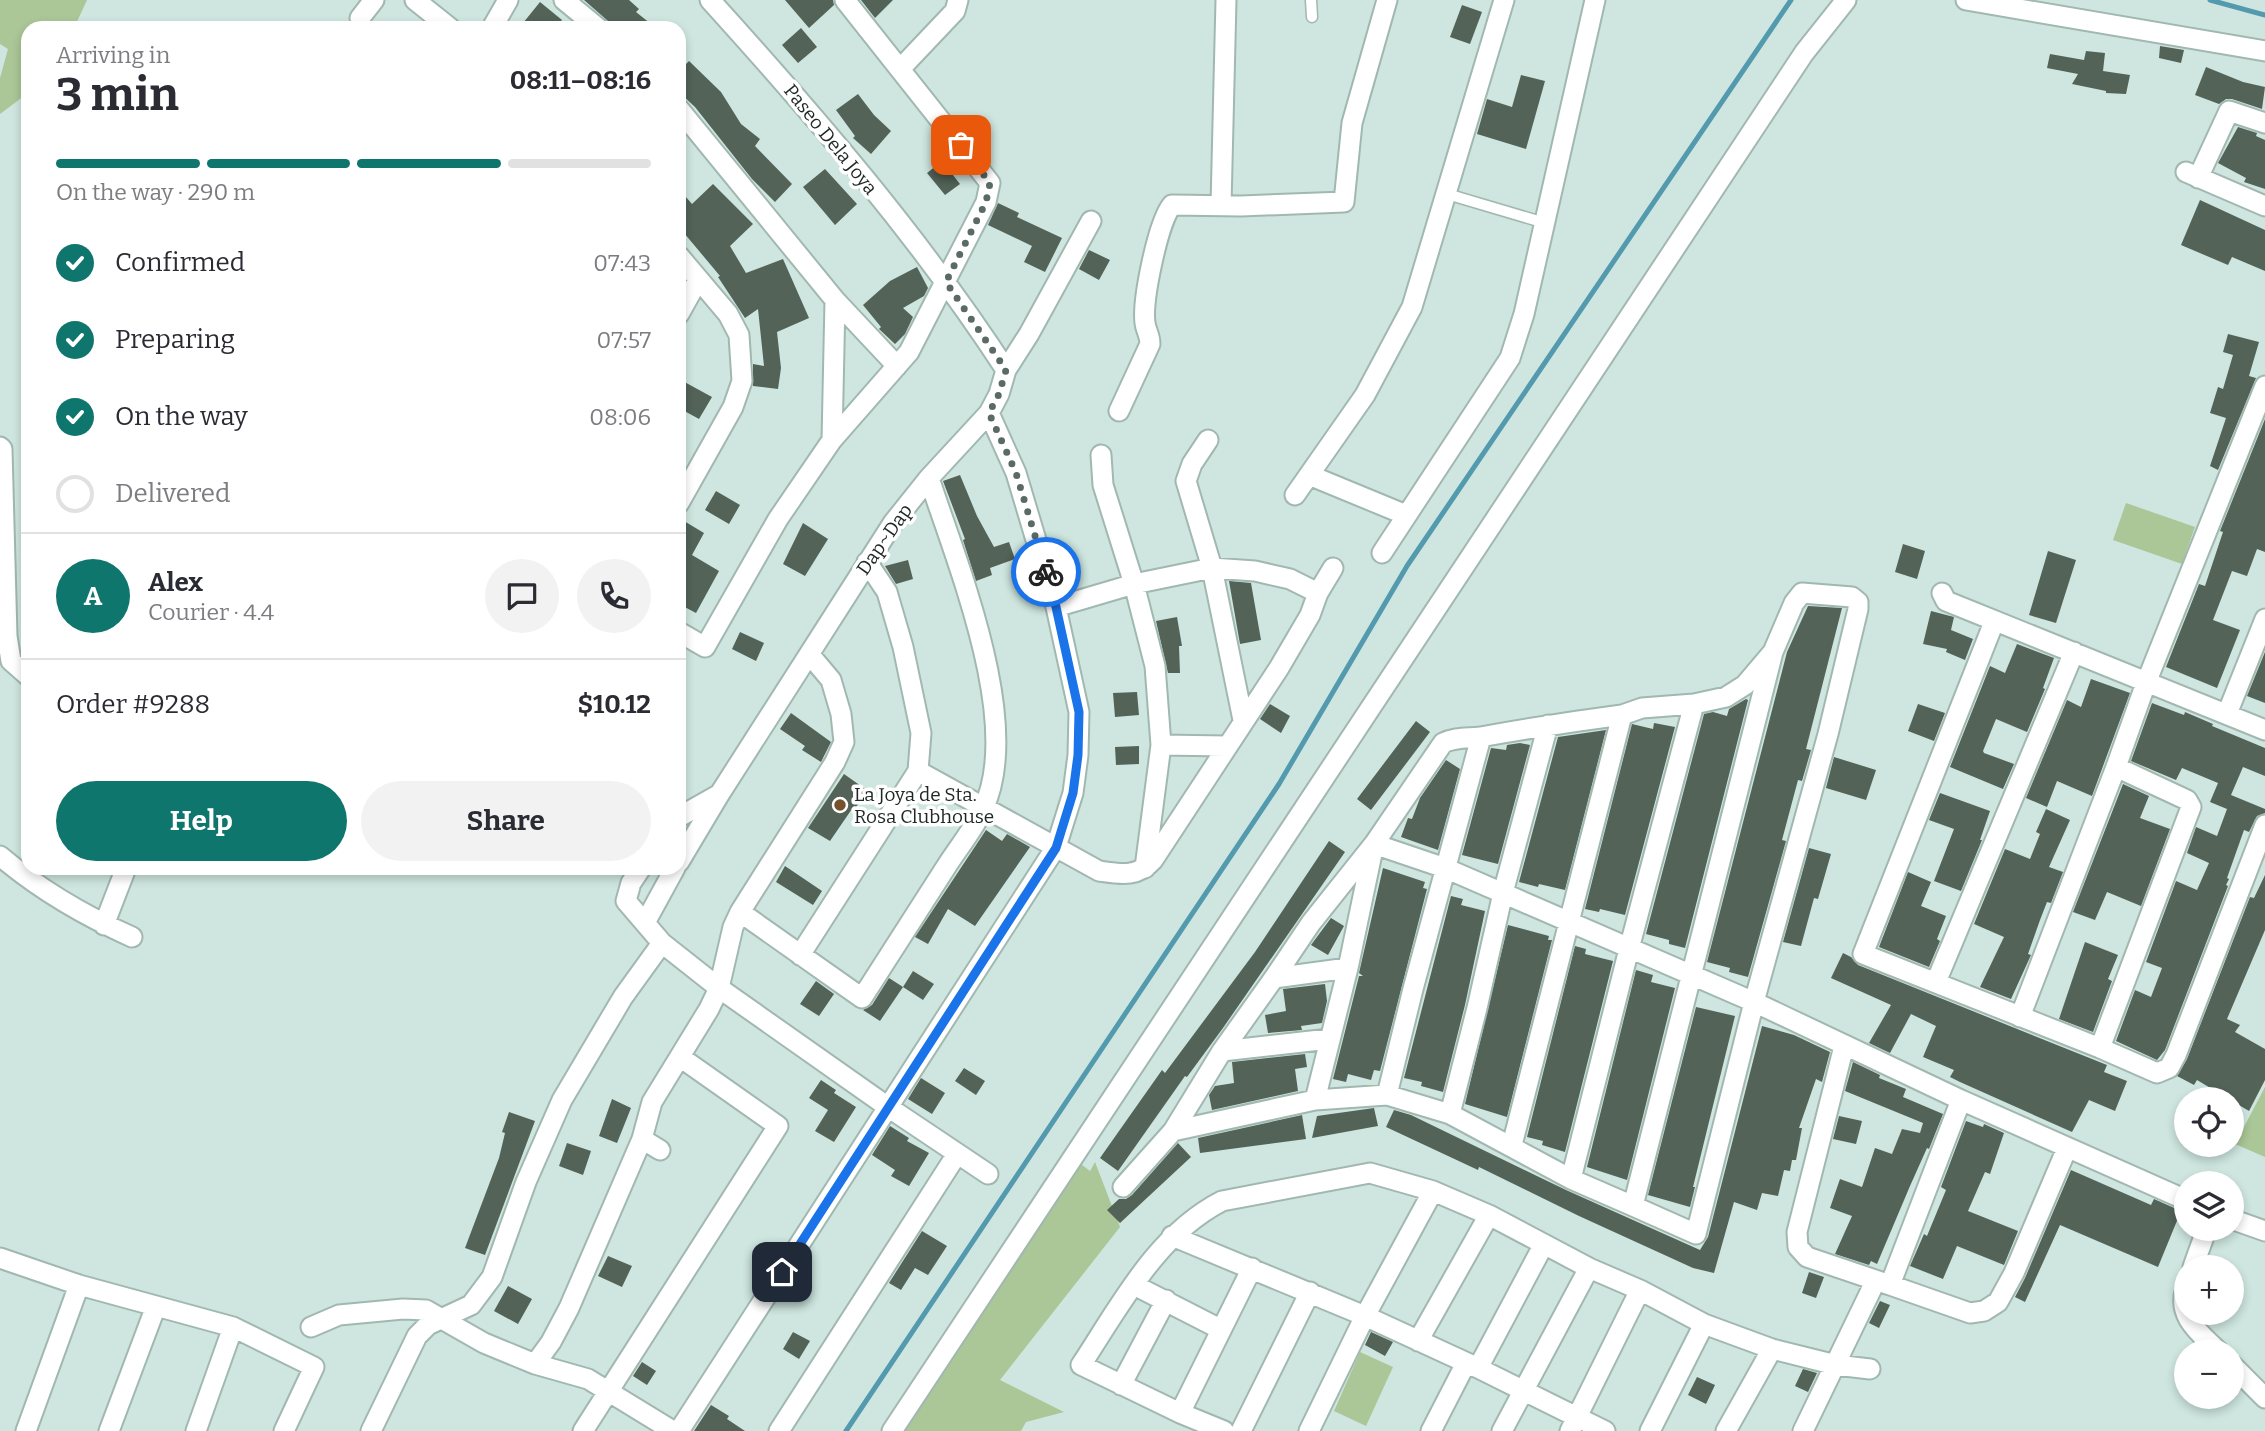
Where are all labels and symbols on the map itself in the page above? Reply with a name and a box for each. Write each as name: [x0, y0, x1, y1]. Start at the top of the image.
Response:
street label: Paseo Dela Joya: [779, 79, 883, 200]
pin: [931, 115, 991, 175]
street label: Dap~Dap: [852, 499, 917, 579]
courier: [1011, 537, 1081, 607]
place label: La Joya de Sta. Rosa Clubhouse: [854, 783, 994, 828]
marker: La Joya de Sta. Rosa Clubhouse: [832, 797, 848, 813]
pin: [752, 1242, 812, 1302]

